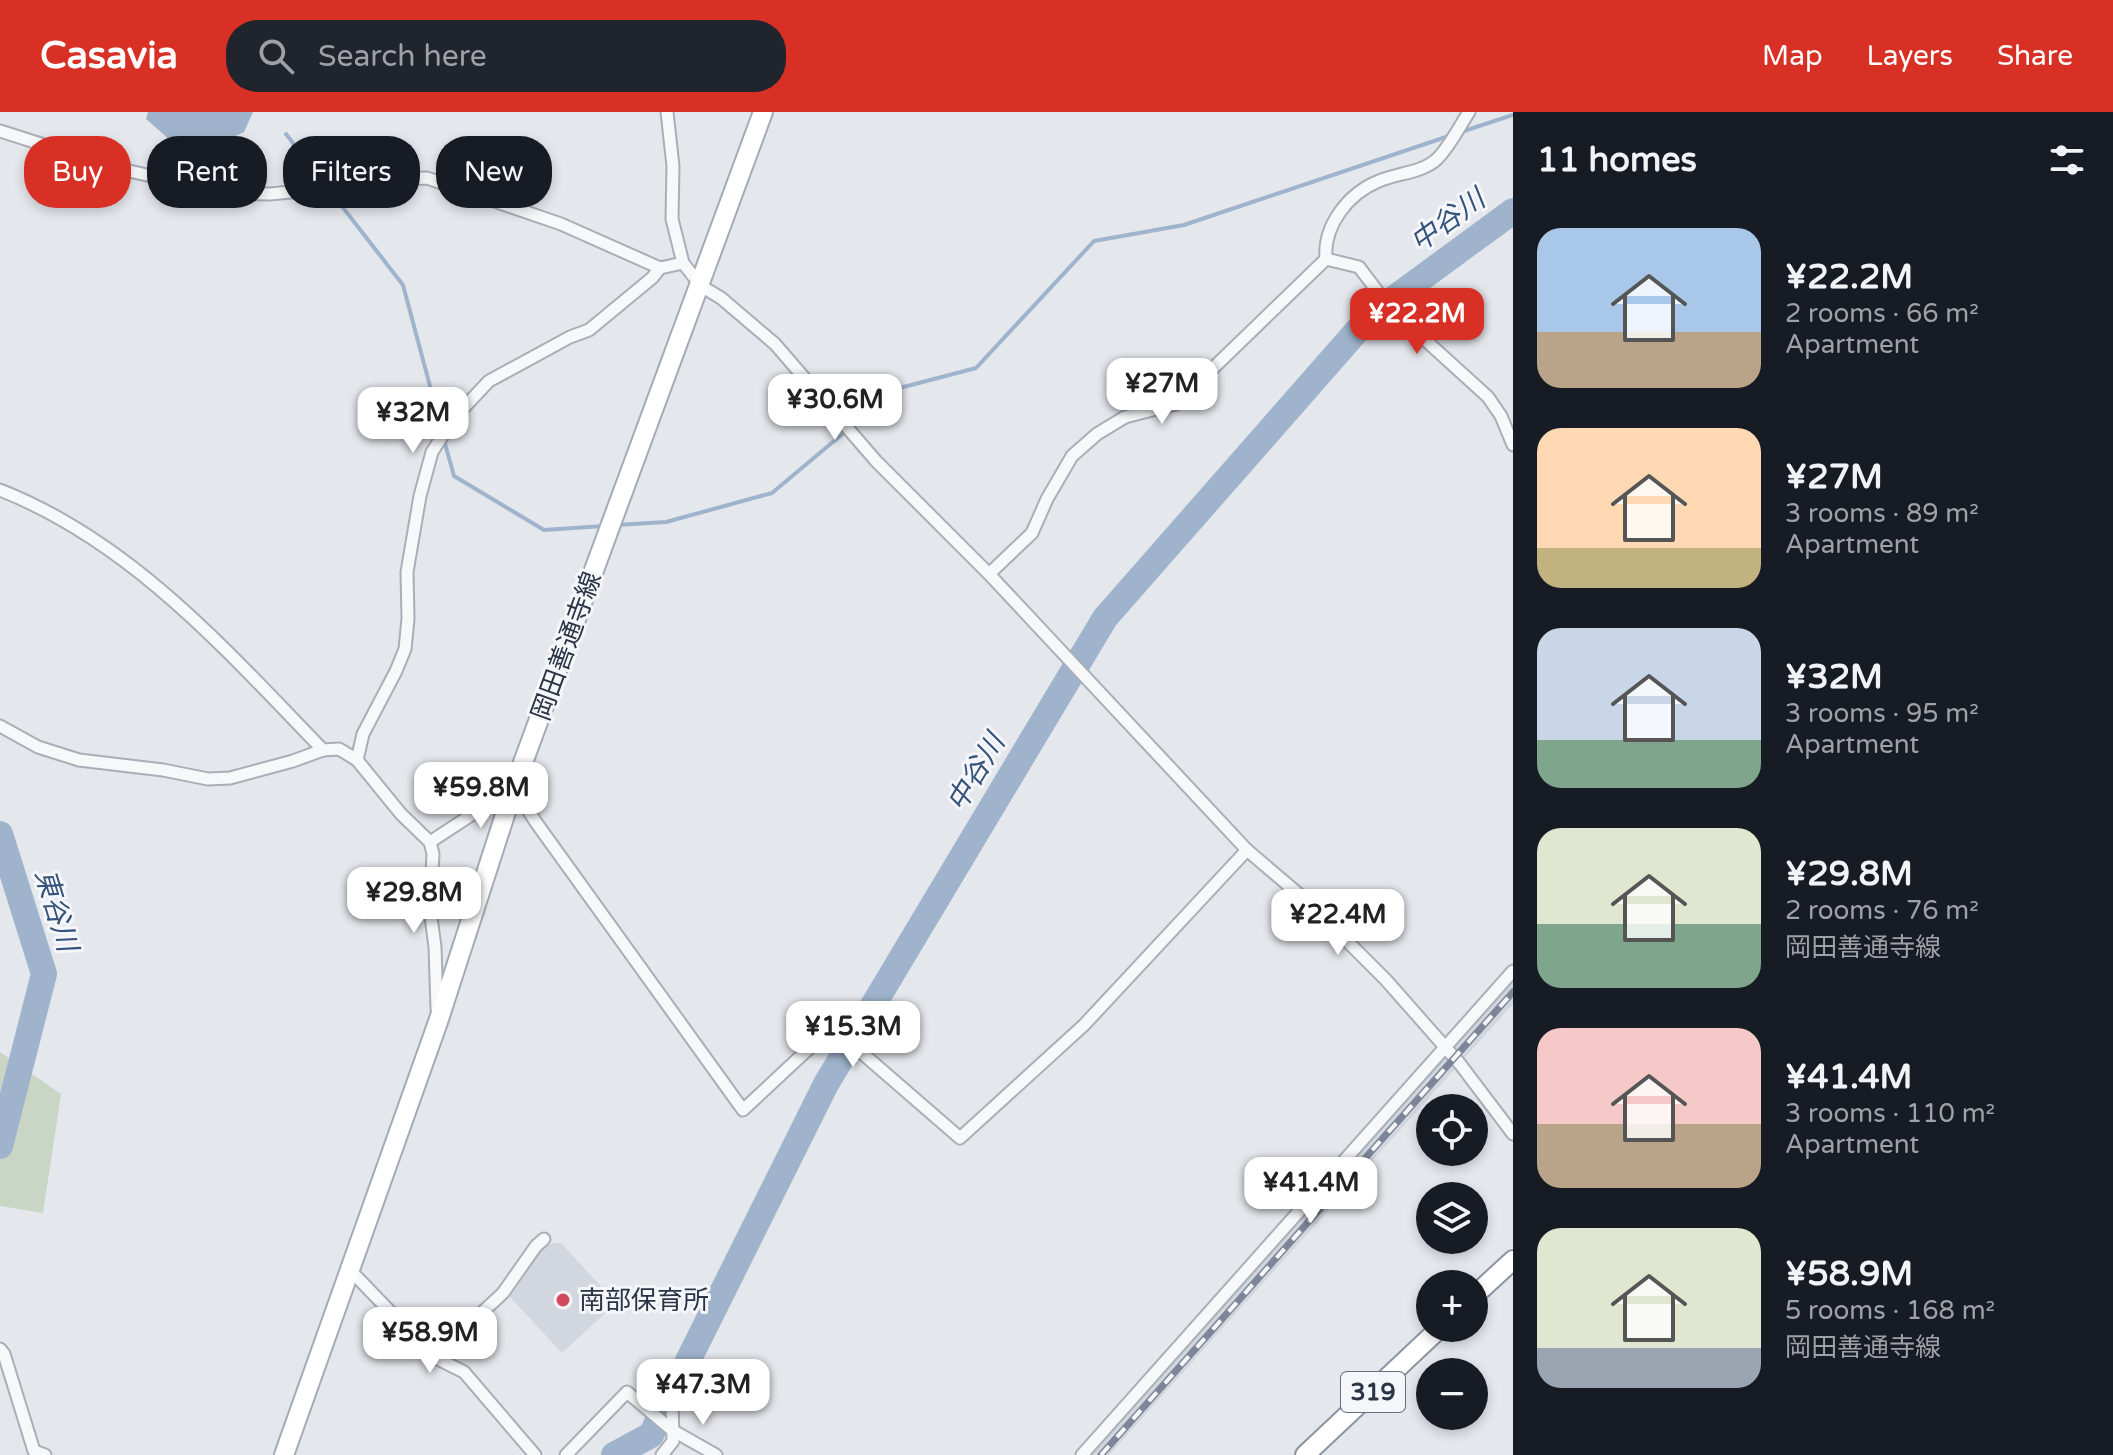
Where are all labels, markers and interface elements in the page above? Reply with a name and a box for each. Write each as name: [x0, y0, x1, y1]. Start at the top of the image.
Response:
search box: [226, 20, 786, 92]
text: Casavia: [40, 33, 178, 79]
icon: search: [254, 34, 298, 78]
text: Search here: [318, 38, 487, 75]
text: Map: [1762, 39, 1823, 73]
text: Layers: [1867, 39, 1953, 73]
text: Share: [1997, 39, 2073, 73]
chip: Buy: [24, 136, 131, 208]
chip: Rent: [147, 136, 267, 208]
chip: Filters: [283, 136, 420, 208]
chip: New: [436, 136, 552, 208]
icon: filters: [2045, 138, 2089, 182]
text: 11 homes: [1537, 140, 1697, 181]
water label: 中谷川: [1404, 181, 1494, 259]
text: ¥22.2M: [1785, 257, 1913, 298]
icon: home: [1601, 260, 1697, 356]
pin: ¥22.2M: [1352, 288, 1482, 356]
text: ¥22.2M: [1368, 298, 1466, 329]
text: 2 rooms · 66 m²: [1785, 298, 1979, 329]
text: Apartment: [1785, 329, 1919, 360]
pin: ¥27M: [1115, 358, 1209, 426]
text: ¥27M: [1125, 368, 1199, 399]
pin: ¥30.6M: [770, 374, 900, 442]
text: ¥30.6M: [786, 384, 884, 415]
pin: ¥32M: [366, 387, 460, 455]
text: ¥32M: [376, 397, 450, 428]
text: ¥27M: [1785, 457, 1883, 498]
icon: home: [1601, 460, 1697, 556]
text: 3 rooms · 89 m²: [1785, 498, 1979, 529]
text: Apartment: [1785, 529, 1919, 560]
street label: 岡田善通寺線: [525, 568, 608, 725]
text: ¥32M: [1785, 657, 1883, 698]
icon: home: [1601, 660, 1697, 756]
text: 3 rooms · 95 m²: [1785, 698, 1979, 729]
water label: 中谷川: [940, 725, 1014, 817]
text: Apartment: [1785, 729, 1919, 760]
pin: ¥59.8M: [416, 762, 546, 830]
text: ¥59.8M: [432, 772, 530, 803]
text: ¥29.8M: [1785, 854, 1913, 895]
icon: home: [1601, 860, 1697, 956]
water label: 東谷川: [28, 865, 85, 958]
pin: ¥29.8M: [349, 867, 479, 935]
text: ¥29.8M: [365, 877, 463, 908]
pin: ¥22.4M: [1273, 889, 1403, 957]
text: 2 rooms · 76 m²: [1785, 895, 1979, 926]
text: ¥22.4M: [1289, 899, 1387, 930]
text: 岡田善通寺線: [1785, 932, 1941, 963]
pin: ¥15.3M: [788, 1001, 918, 1069]
text: ¥15.3M: [804, 1011, 902, 1042]
text: ¥41.4M: [1785, 1057, 1912, 1098]
icon: home: [1601, 1060, 1697, 1156]
map controls: [1416, 1094, 1488, 1430]
button: locate: [1416, 1094, 1488, 1166]
text: 3 rooms · 110 m²: [1785, 1098, 1995, 1129]
text: Apartment: [1785, 1129, 1919, 1160]
pin: ¥41.4M: [1246, 1157, 1376, 1225]
text: ¥41.4M: [1262, 1167, 1360, 1198]
button: layers: [1416, 1182, 1488, 1254]
text: ¥58.9M: [1785, 1254, 1913, 1295]
icon: home: [1601, 1260, 1697, 1356]
button: +: [1416, 1270, 1488, 1342]
place label: 南部保育所: [579, 1285, 709, 1316]
marker: 南部保育所: [554, 1291, 572, 1309]
text: 5 rooms · 168 m²: [1785, 1295, 1995, 1326]
pin: ¥58.9M: [365, 1307, 495, 1375]
text: ¥58.9M: [381, 1317, 479, 1348]
text: 岡田善通寺線: [1785, 1332, 1941, 1363]
button: −: [1416, 1358, 1488, 1430]
pin: ¥47.3M: [638, 1359, 768, 1427]
text: ¥47.3M: [655, 1369, 751, 1400]
road number: 319: [1341, 1372, 1405, 1412]

